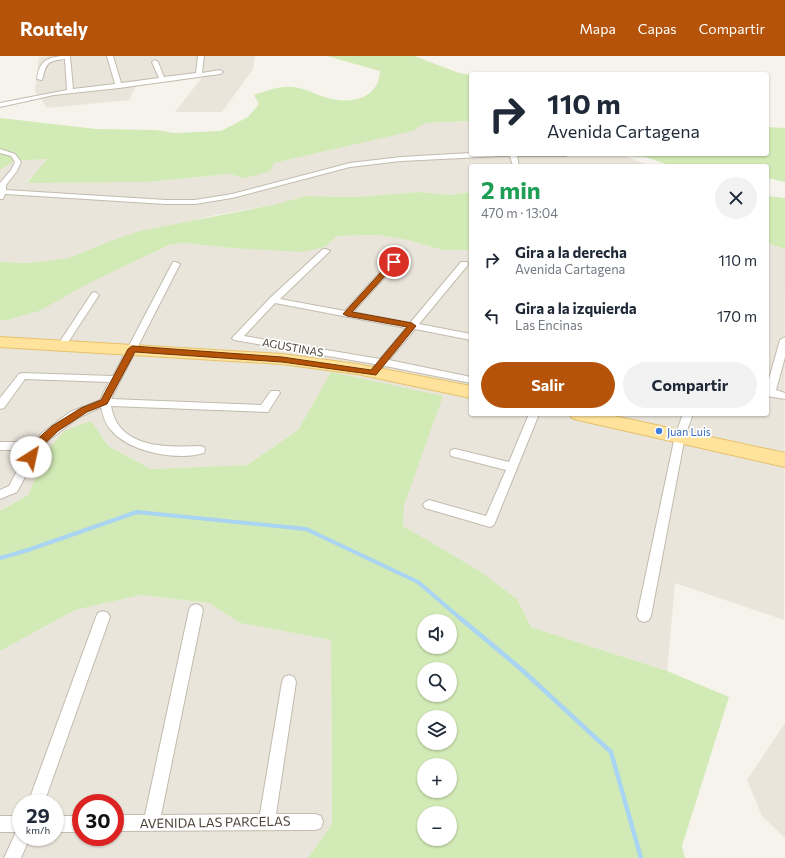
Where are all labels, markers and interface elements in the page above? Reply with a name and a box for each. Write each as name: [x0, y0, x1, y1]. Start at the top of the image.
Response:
text: Routely: [20, 17, 88, 40]
text: Mapa: [580, 20, 616, 37]
text: Capas: [638, 20, 677, 37]
text: Compartir: [699, 20, 765, 37]
text: 110 m: [547, 86, 621, 120]
icon: right: [481, 88, 533, 140]
text: Avenida Cartagena: [547, 120, 700, 142]
text: 2 min: [481, 175, 541, 204]
button: close: [715, 177, 757, 219]
text: 470 m · 13:04: [481, 205, 558, 221]
text: Gira a la derecha: [515, 243, 627, 261]
pin: [377, 245, 411, 279]
icon: right: [481, 249, 503, 271]
icon: arrive: [383, 251, 405, 273]
text: 110 m: [718, 251, 757, 269]
text: Avenida Cartagena: [515, 261, 625, 277]
text: Gira a la izquierda: [515, 299, 637, 317]
icon: left: [481, 305, 503, 327]
text: 170 m: [717, 307, 757, 325]
text: Las Encinas: [515, 317, 583, 333]
street label: AGUSTINAS: [261, 335, 325, 359]
button: Salir: [481, 362, 615, 408]
button: Compartir: [623, 362, 757, 408]
place label: Juan Luis: [667, 425, 711, 439]
marker: Juan Luis: [654, 426, 664, 436]
position arrow: [10, 436, 52, 478]
map controls: [417, 614, 457, 846]
button: sound: [417, 614, 457, 654]
button: search: [417, 662, 457, 702]
button: layers: [417, 710, 457, 750]
button: +: [417, 758, 457, 798]
speed limit sign: 30: [72, 794, 124, 846]
text: 29: [26, 803, 50, 827]
button: −: [417, 806, 457, 846]
street label: AVENIDA LAS PARCELAS: [139, 813, 291, 831]
text: km/h: [26, 824, 50, 836]

